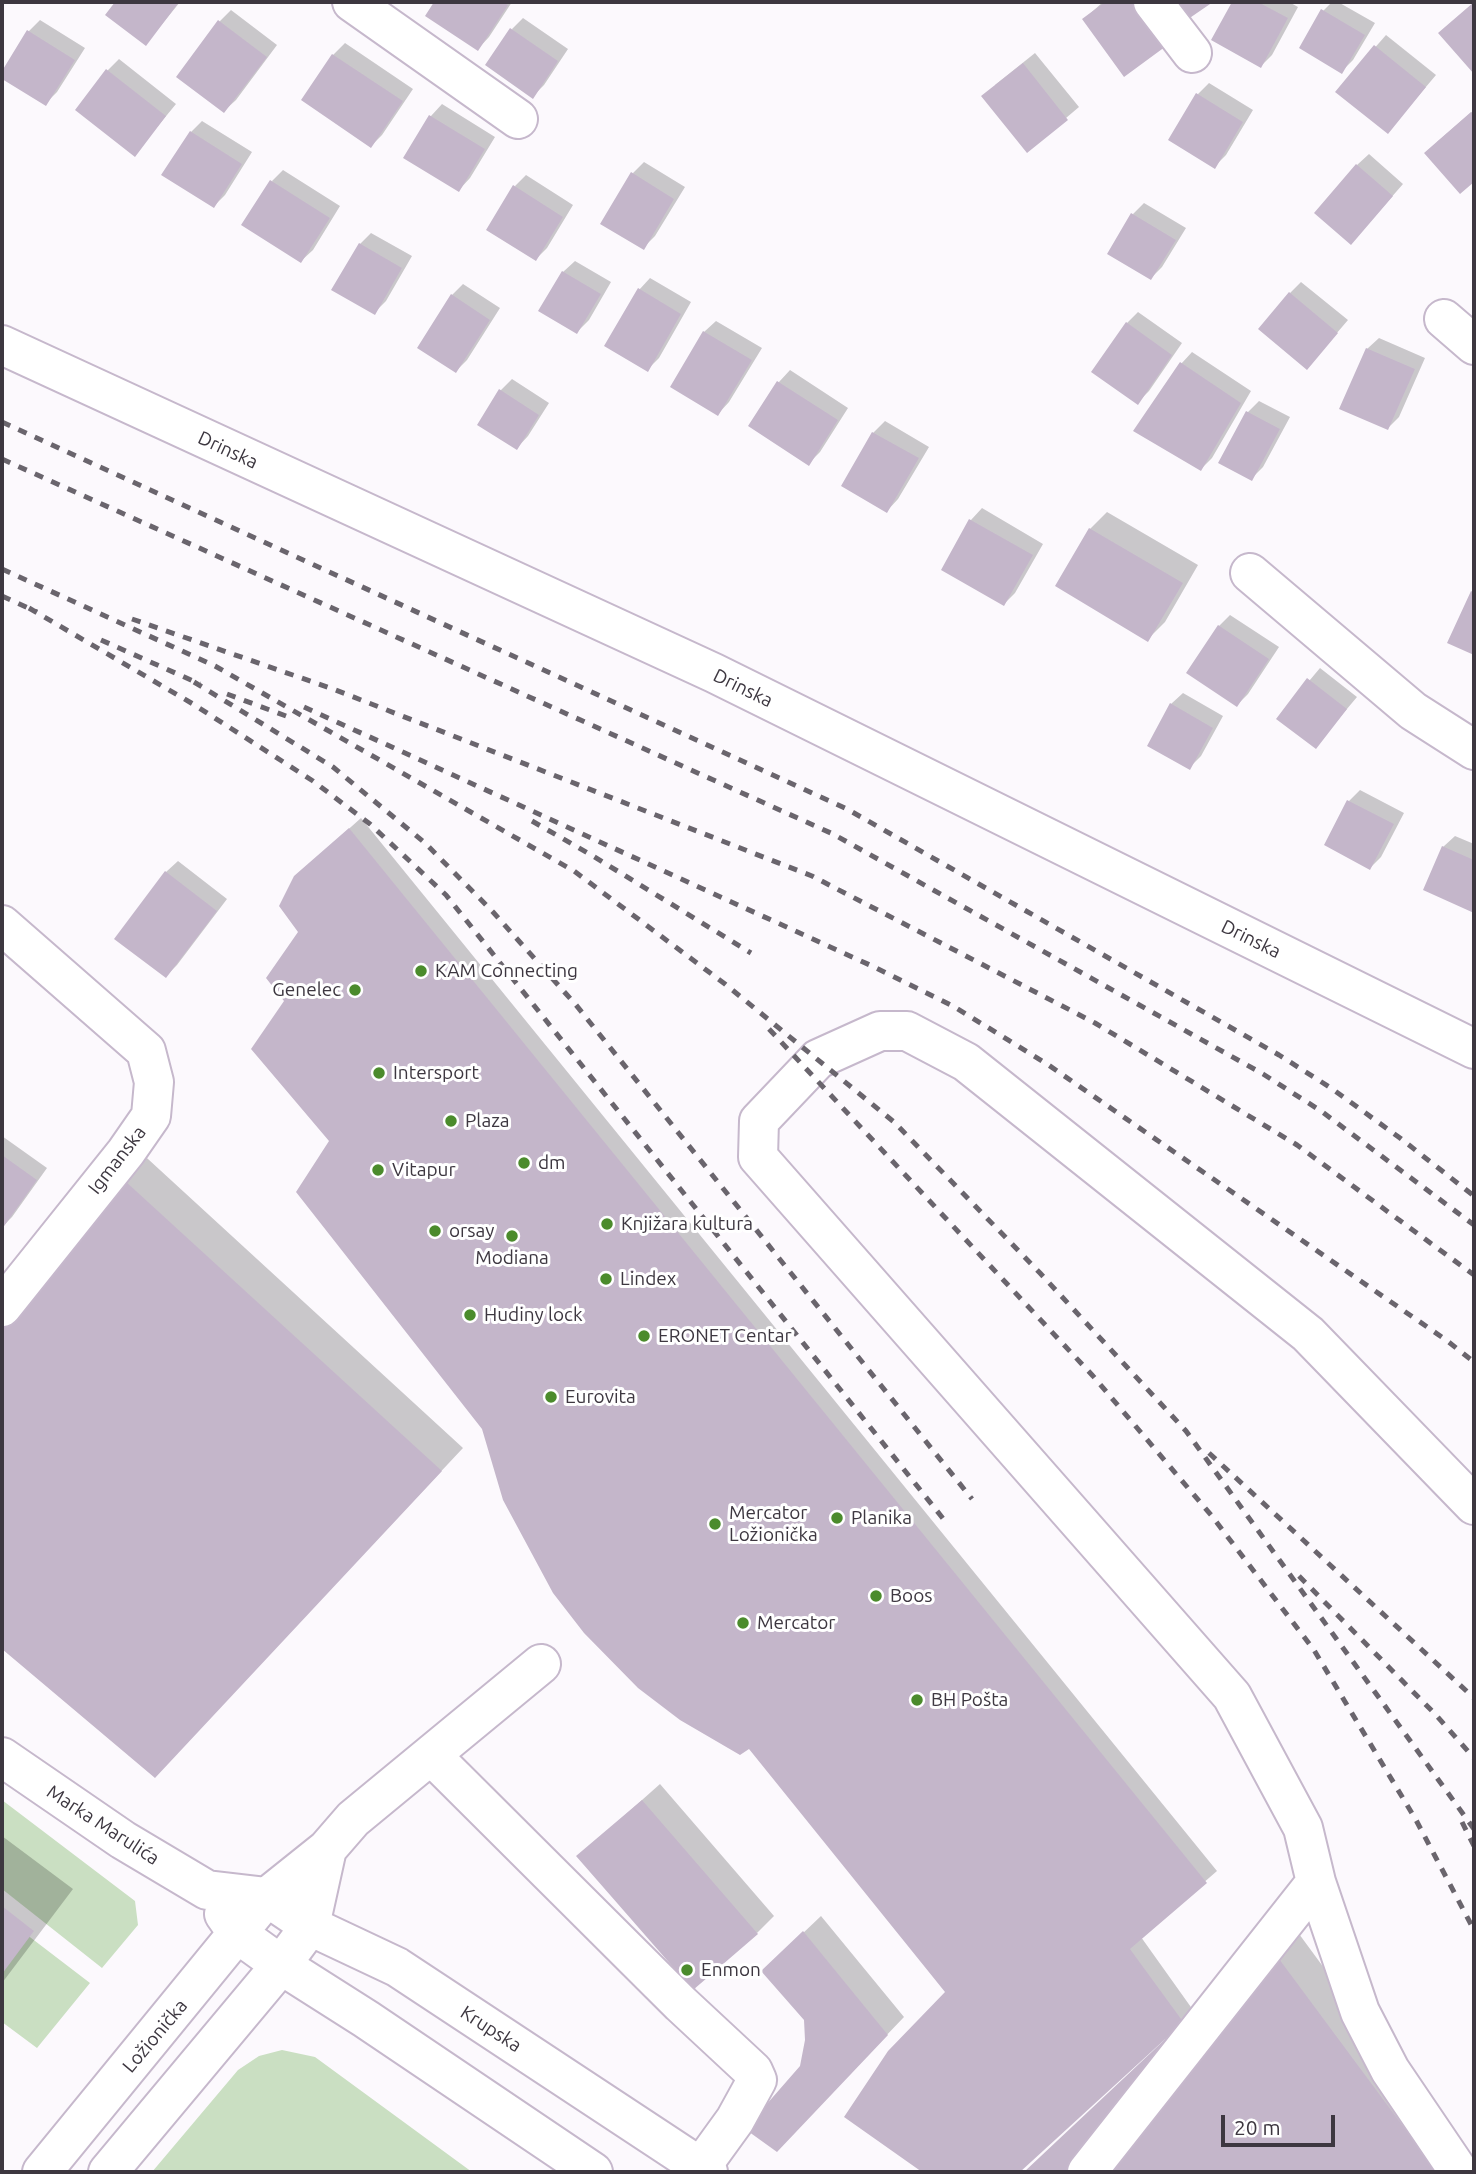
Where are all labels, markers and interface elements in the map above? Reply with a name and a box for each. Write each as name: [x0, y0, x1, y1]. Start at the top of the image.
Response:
street label: Drinska: [194, 426, 262, 474]
street label: Drinska: [709, 664, 777, 712]
street label: Drinska: [1217, 915, 1285, 963]
place label: KAM Connecting: [435, 960, 578, 982]
marker: KAM Connecting: [413, 963, 429, 979]
place label: Genelec: [272, 979, 341, 1001]
marker: Genelec: [347, 982, 363, 998]
place label: Intersport: [393, 1062, 479, 1084]
marker: Intersport: [371, 1065, 387, 1081]
place label: Plaza: [465, 1110, 510, 1132]
marker: Plaza: [443, 1113, 459, 1129]
street label: Igmanska: [83, 1121, 151, 1199]
place label: dm: [538, 1152, 566, 1174]
marker: dm: [516, 1155, 532, 1171]
place label: Vitapur: [392, 1159, 456, 1181]
marker: Vitapur: [370, 1162, 386, 1178]
place label: Knjižara kultura: [621, 1213, 753, 1235]
marker: Knjižara kultura: [599, 1216, 615, 1232]
place label: orsay: [449, 1220, 494, 1242]
marker: orsay: [427, 1223, 443, 1239]
marker: Modiana: [504, 1228, 520, 1244]
place label: Modiana: [475, 1247, 549, 1269]
place label: Lindex: [620, 1268, 676, 1290]
marker: Lindex: [598, 1271, 614, 1287]
place label: Hudiny lock: [484, 1304, 583, 1326]
marker: Hudiny lock: [462, 1307, 478, 1323]
place label: ERONET Centar: [658, 1325, 792, 1347]
marker: ERONET Centar: [636, 1328, 652, 1344]
place label: Eurovita: [565, 1386, 636, 1408]
marker: Eurovita: [543, 1389, 559, 1405]
place label: Mercator Ložionička: [729, 1502, 818, 1546]
place label: Planika: [851, 1507, 912, 1529]
marker: Planika: [829, 1510, 845, 1526]
marker: Mercator Ložionička: [707, 1516, 723, 1532]
place label: Boos: [890, 1585, 933, 1607]
marker: Boos: [868, 1588, 884, 1604]
place label: Mercator: [757, 1612, 835, 1634]
marker: Mercator: [735, 1615, 751, 1631]
place label: BH Pošta: [931, 1689, 1008, 1711]
marker: BH Pošta: [909, 1692, 925, 1708]
street label: Marka Marulića: [42, 1780, 164, 1870]
place label: Enmon: [701, 1959, 761, 1981]
marker: Enmon: [679, 1962, 695, 1978]
street label: Ložionička: [118, 1995, 192, 2077]
street label: Krupska: [456, 2001, 526, 2057]
scale bar: [1224, 2100, 1338, 2144]
text: 20 m: [1234, 2115, 1281, 2139]

